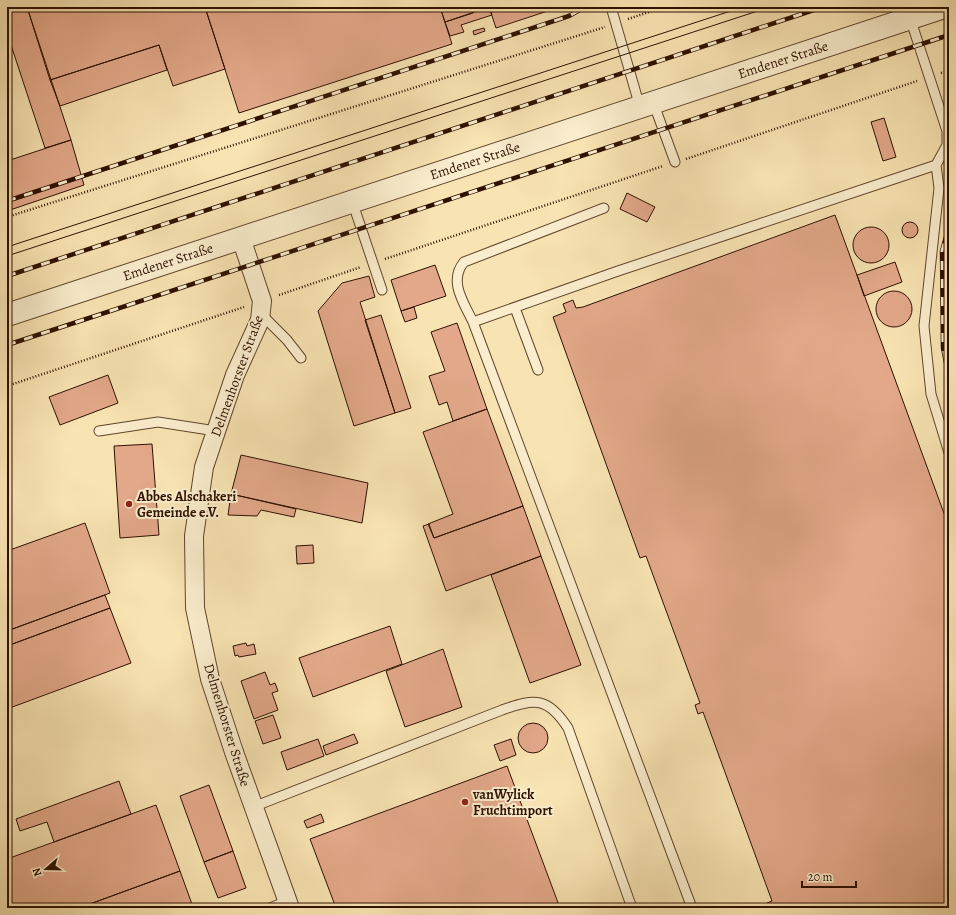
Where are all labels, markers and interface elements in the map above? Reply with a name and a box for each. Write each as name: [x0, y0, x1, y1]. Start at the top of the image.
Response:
street label: Emdener Straße: [736, 36, 830, 84]
street label: Emdener Straße: [428, 137, 522, 185]
street label: Emdener Straße: [121, 238, 215, 286]
street label: Delmenhorster Straße: [206, 313, 268, 439]
place label: Abbes Alschakeri Gemeinde e.V.: [136, 487, 236, 522]
marker: Abbes Alschakeri Gemeinde e.V.: [124, 499, 134, 509]
street label: Delmenhorster Straße: [199, 661, 255, 789]
place label: vanWylick Fruchtimport: [472, 785, 553, 820]
marker: vanWylick Fruchtimport: [460, 797, 470, 807]
north arrow: [26, 849, 66, 889]
scale bar: [802, 863, 856, 889]
text: N: [29, 866, 45, 879]
text: 20 m: [808, 869, 832, 885]

